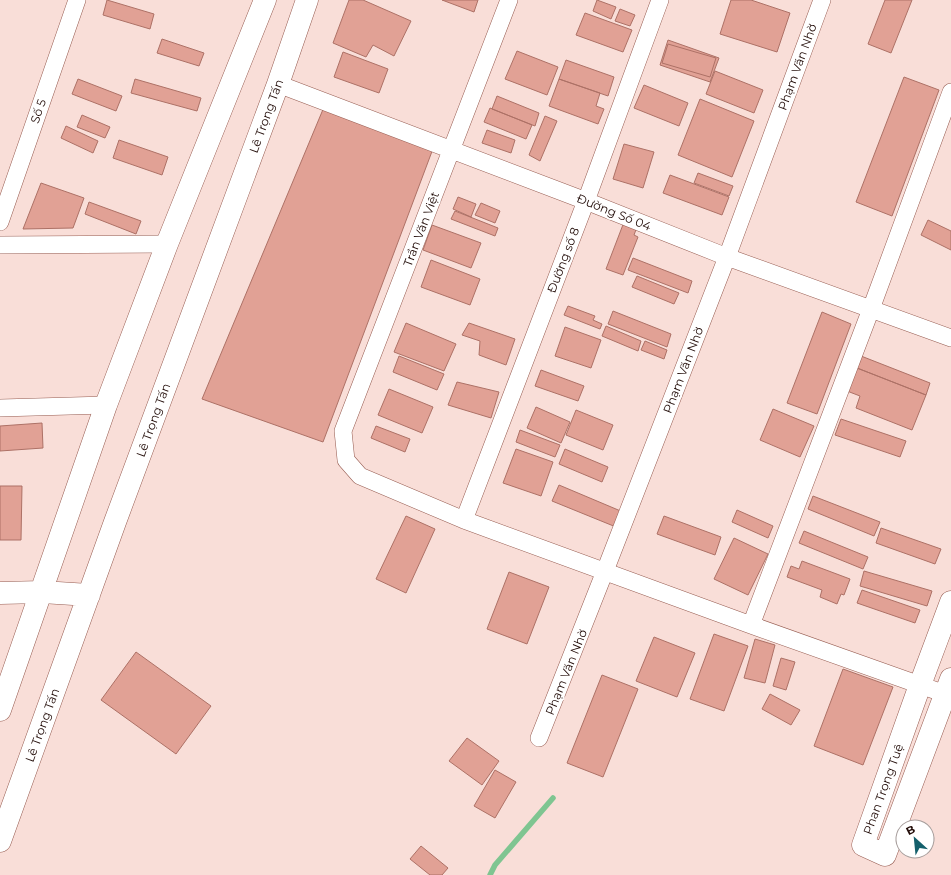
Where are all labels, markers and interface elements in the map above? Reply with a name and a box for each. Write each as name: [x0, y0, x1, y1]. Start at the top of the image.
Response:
street label: Phạm Văn Nhờ: [774, 22, 820, 112]
street label: Lê Trọng Tấn: [246, 77, 286, 155]
street label: Số 5: [27, 97, 49, 125]
street label: Trần Văn Việt: [400, 189, 442, 269]
street label: Đường Số 04: [575, 190, 653, 234]
street label: Đường số 8: [544, 225, 582, 295]
street label: Phạm Văn Nhờ: [660, 325, 706, 415]
street label: Lê Trọng Tấn: [133, 381, 173, 459]
street label: Phạm Văn Nhờ: [542, 627, 590, 717]
street label: Lê Trọng Tấn: [22, 686, 62, 764]
street label: Phan Trọng Tuệ: [860, 742, 906, 836]
north arrow: [895, 819, 935, 859]
text: B: [904, 822, 917, 838]

